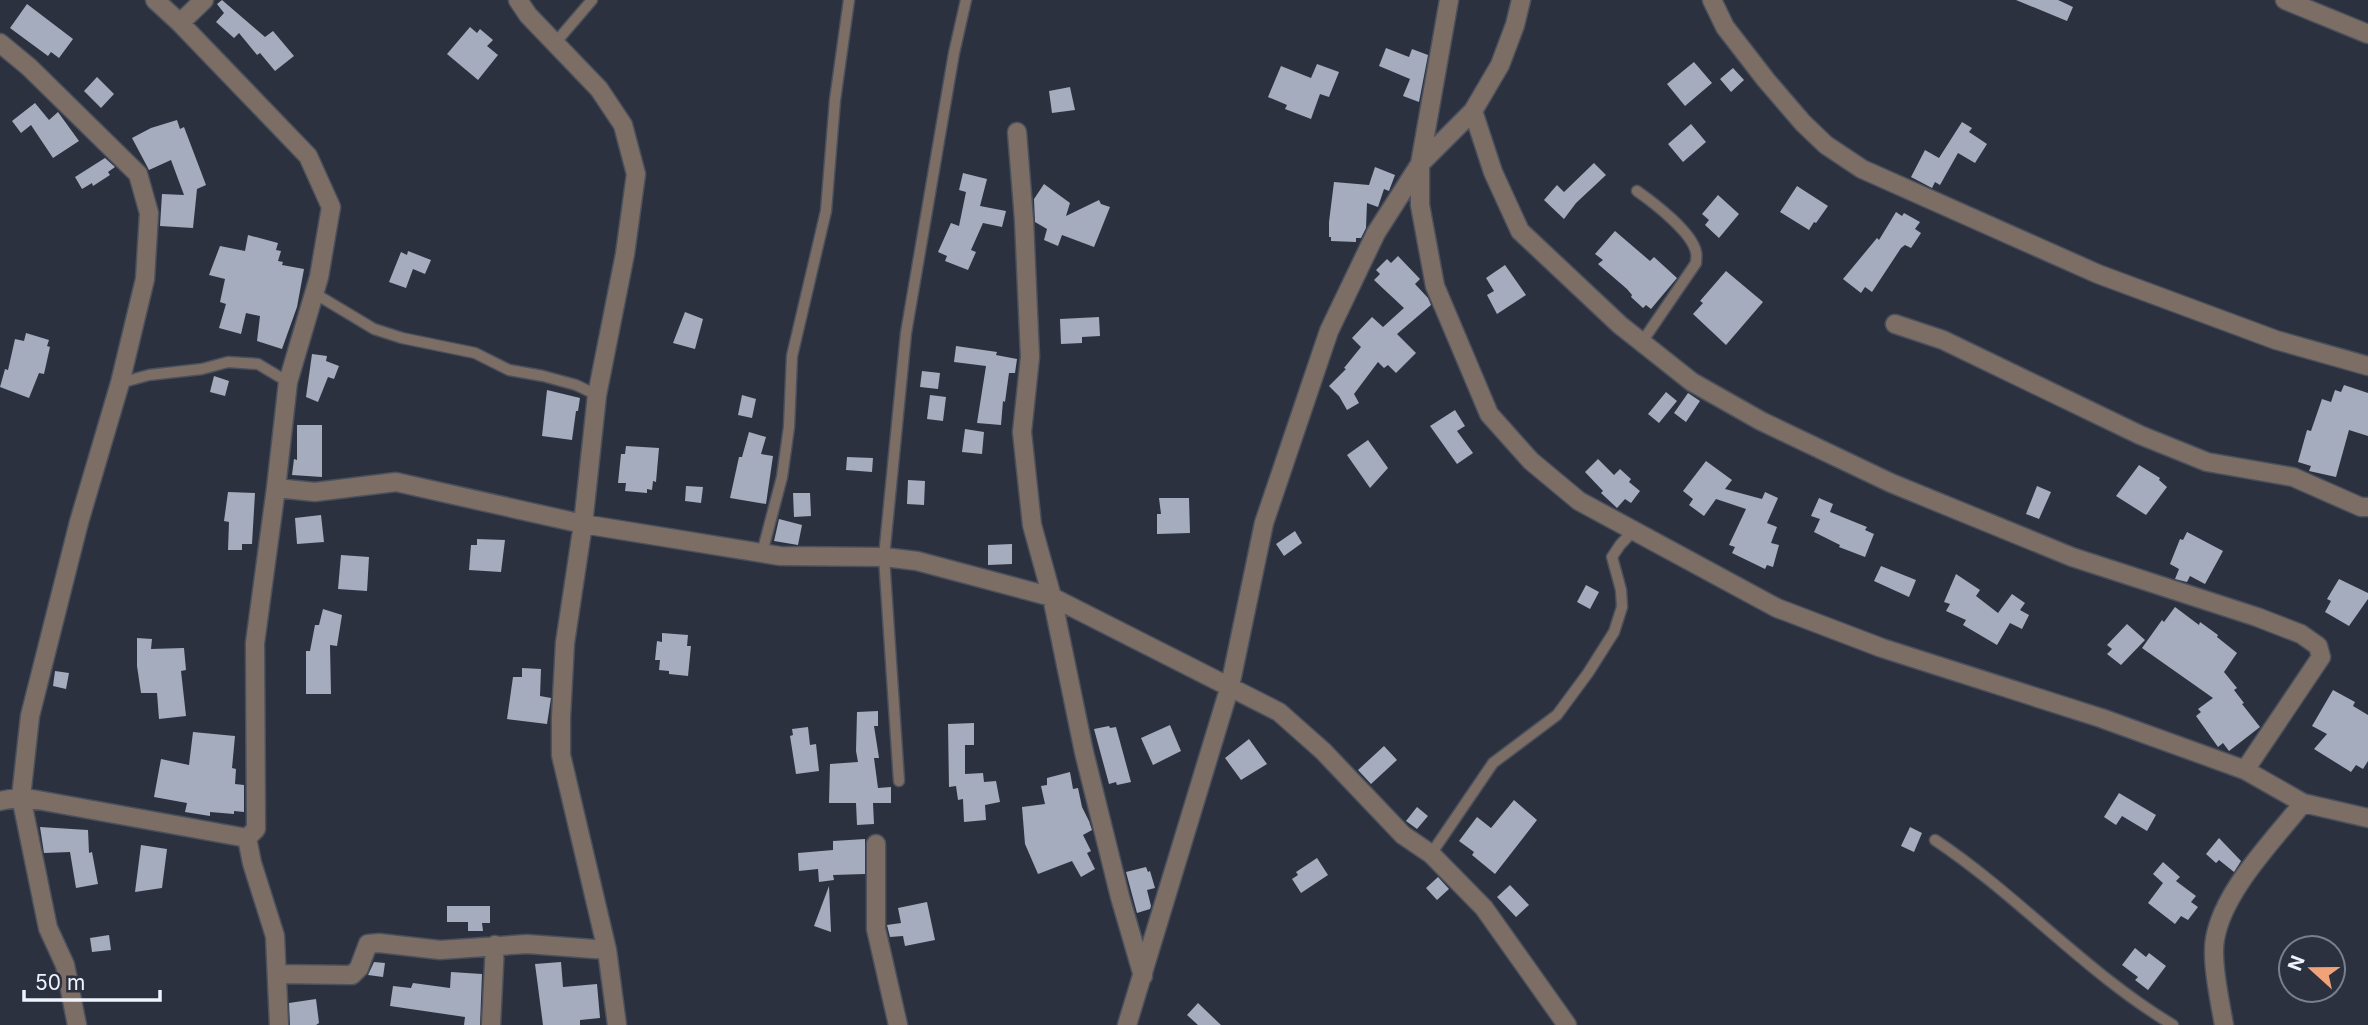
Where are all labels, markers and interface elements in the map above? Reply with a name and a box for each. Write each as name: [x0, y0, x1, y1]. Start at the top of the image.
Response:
north arrow: [2277, 934, 2347, 1004]
text: N: [2283, 952, 2310, 974]
scale bar: [24, 958, 161, 1002]
text: 50 m: [35, 970, 85, 995]

